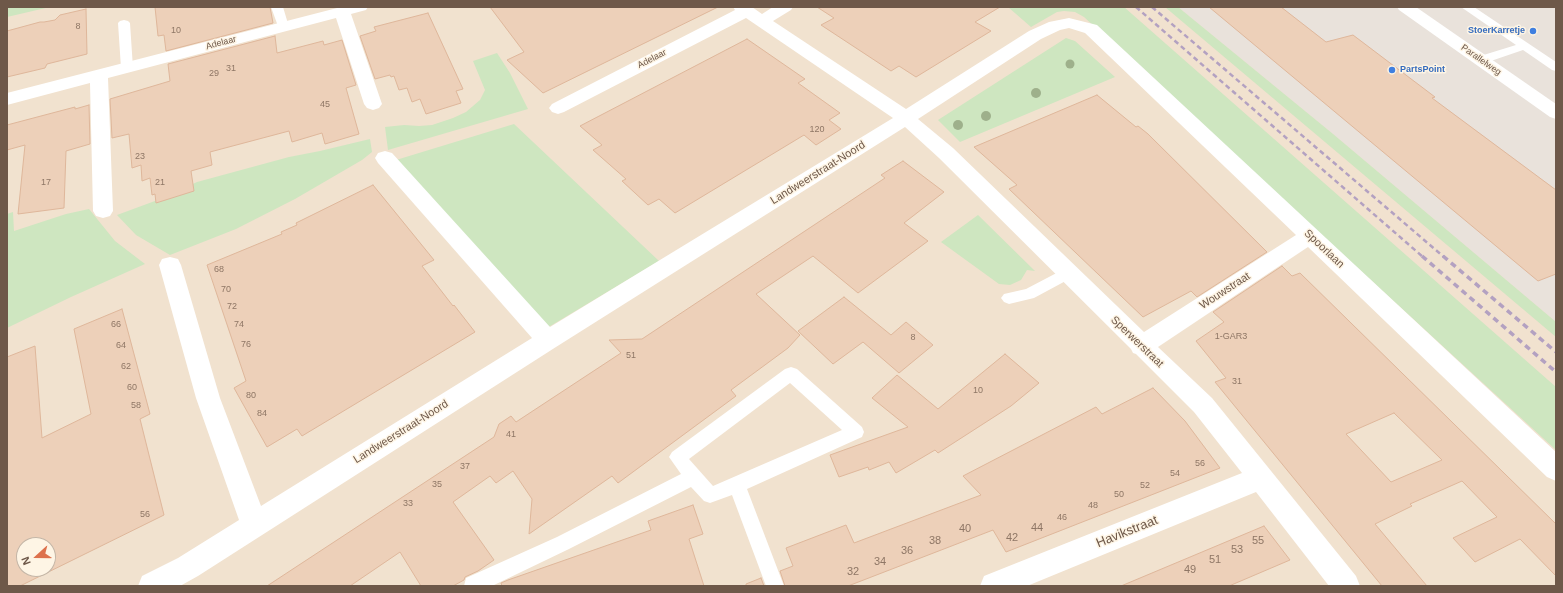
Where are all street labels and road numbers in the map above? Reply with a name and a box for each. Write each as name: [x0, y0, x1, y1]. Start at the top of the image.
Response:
street label: Adelaar: [205, 34, 237, 52]
street label: Parallelweg: [1459, 42, 1503, 78]
street label: Adelaar: [636, 47, 668, 71]
street label: Landweerstraat-Noord: [768, 138, 868, 208]
street label: Spoorlaan: [1301, 227, 1347, 271]
street label: Wouwstraat: [1197, 270, 1253, 312]
street label: Sperwerstraat: [1108, 313, 1166, 371]
street label: Landweerstraat-Noord: [351, 397, 451, 467]
street label: Havikstraat: [1094, 513, 1160, 551]

